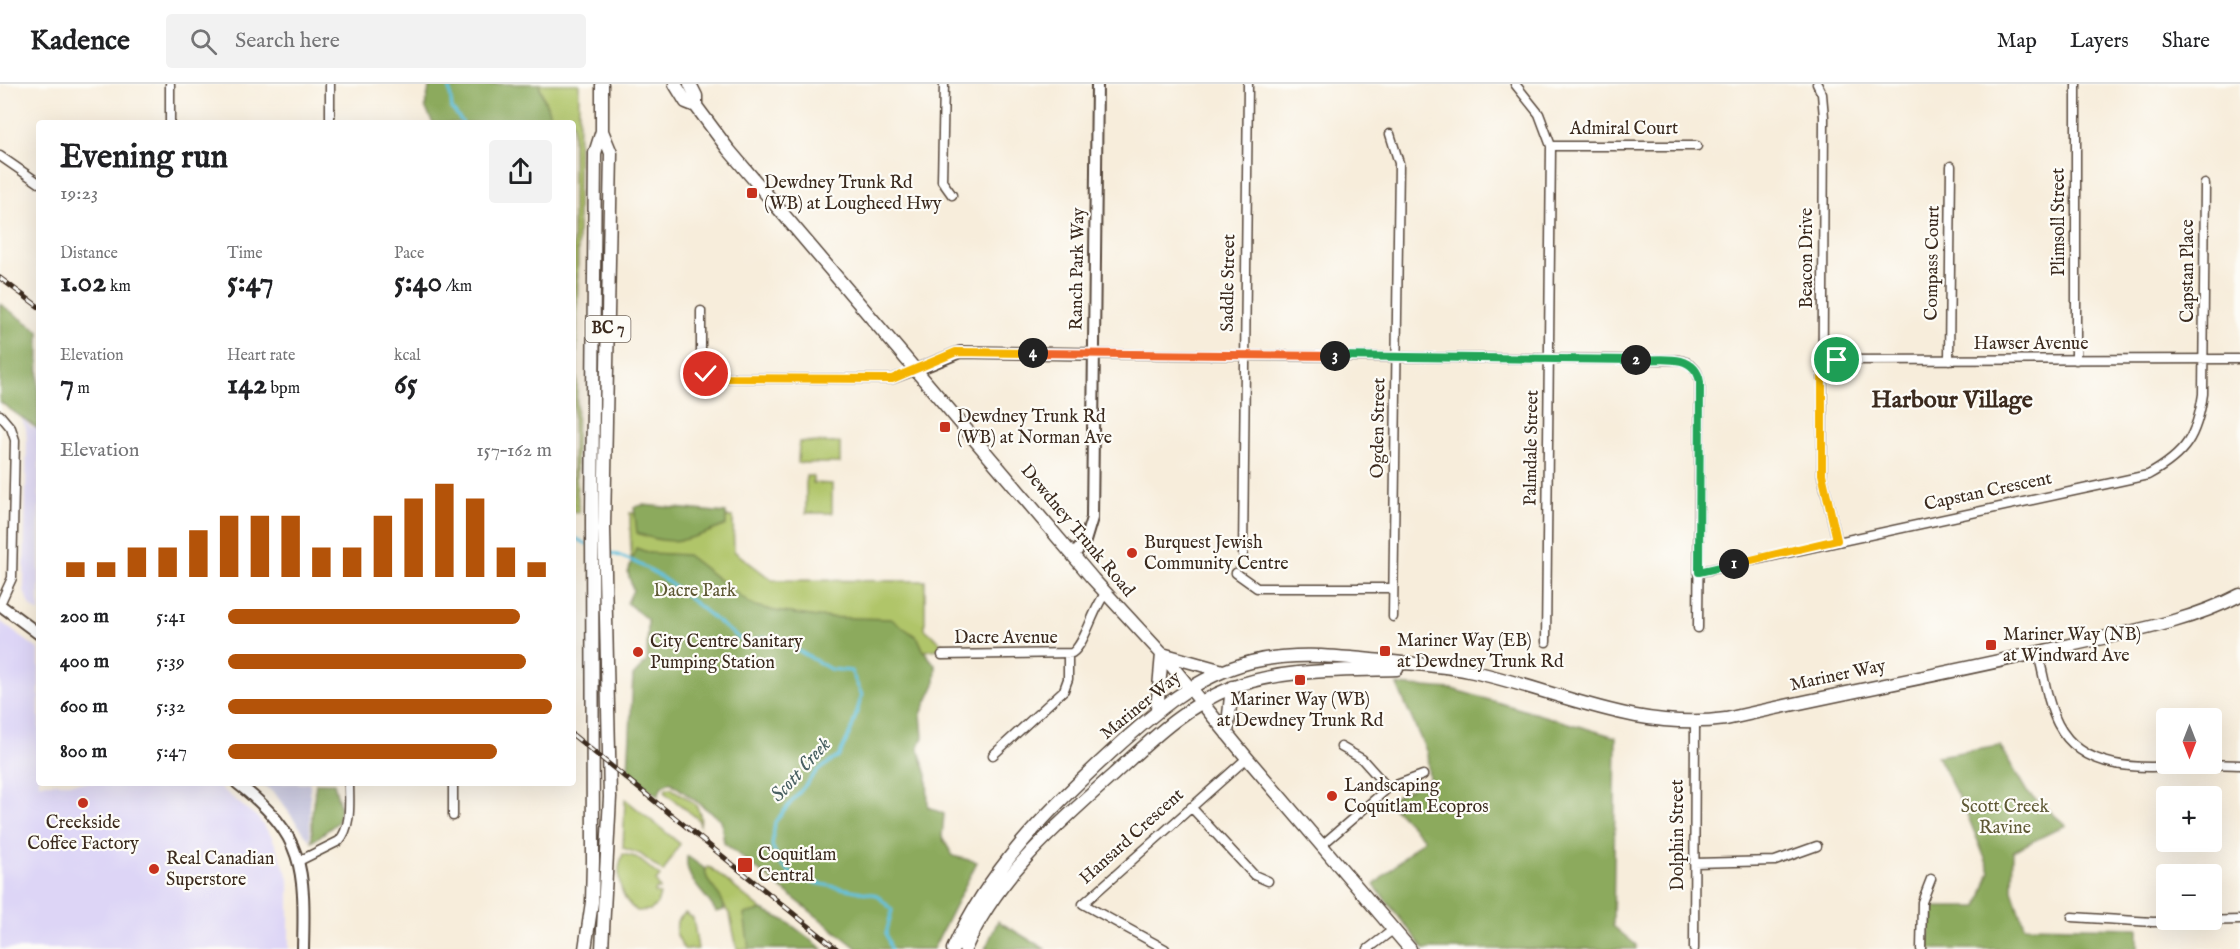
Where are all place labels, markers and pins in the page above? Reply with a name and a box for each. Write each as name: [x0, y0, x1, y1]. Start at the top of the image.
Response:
place label: Dewdney Trunk Rd (WB) at Lougheed Hwy: [764, 172, 942, 216]
marker: Dewdney Trunk Rd (WB) at Lougheed Hwy: [745, 186, 759, 200]
pin: [1811, 334, 1862, 385]
pin: 4: [1018, 338, 1048, 368]
pin: 3: [1320, 341, 1350, 371]
pin: 2: [1621, 345, 1651, 375]
pin: [680, 348, 731, 399]
place label: Dewdney Trunk Rd (WB) at Norman Ave: [957, 406, 1112, 450]
marker: Dewdney Trunk Rd (WB) at Norman Ave: [938, 420, 952, 434]
place label: Burquest Jewish Community Centre: [1144, 532, 1289, 576]
marker: Burquest Jewish Community Centre: [1125, 546, 1139, 560]
pin: 1: [1719, 549, 1749, 579]
place label: Mariner Way (NB) at Windward Ave: [2003, 624, 2141, 668]
place label: Mariner Way (EB) at Dewdney Trunk Rd: [1397, 630, 1564, 674]
place label: City Centre Sanitary Pumping Station: [650, 631, 803, 675]
marker: Mariner Way (NB) at Windward Ave: [1984, 638, 1998, 652]
marker: Mariner Way (EB) at Dewdney Trunk Rd: [1378, 644, 1392, 658]
marker: City Centre Sanitary Pumping Station: [631, 645, 645, 659]
marker: Mariner Way (WB) at Dewdney Trunk Rd: [1293, 673, 1307, 687]
place label: Mariner Way (WB) at Dewdney Trunk Rd: [1217, 689, 1384, 733]
place label: Landscaping Coquitlam Ecopros: [1344, 775, 1489, 819]
marker: Landscaping Coquitlam Ecopros: [1325, 789, 1339, 803]
marker: Creekside Coffee Factory: [76, 796, 90, 810]
place label: Creekside Coffee Factory: [27, 812, 139, 856]
place label: Coquitlam Central: [758, 844, 836, 888]
place label: Real Canadian Superstore: [166, 848, 275, 892]
marker: Coquitlam Central: [736, 856, 754, 874]
marker: Real Canadian Superstore: [147, 862, 161, 876]

